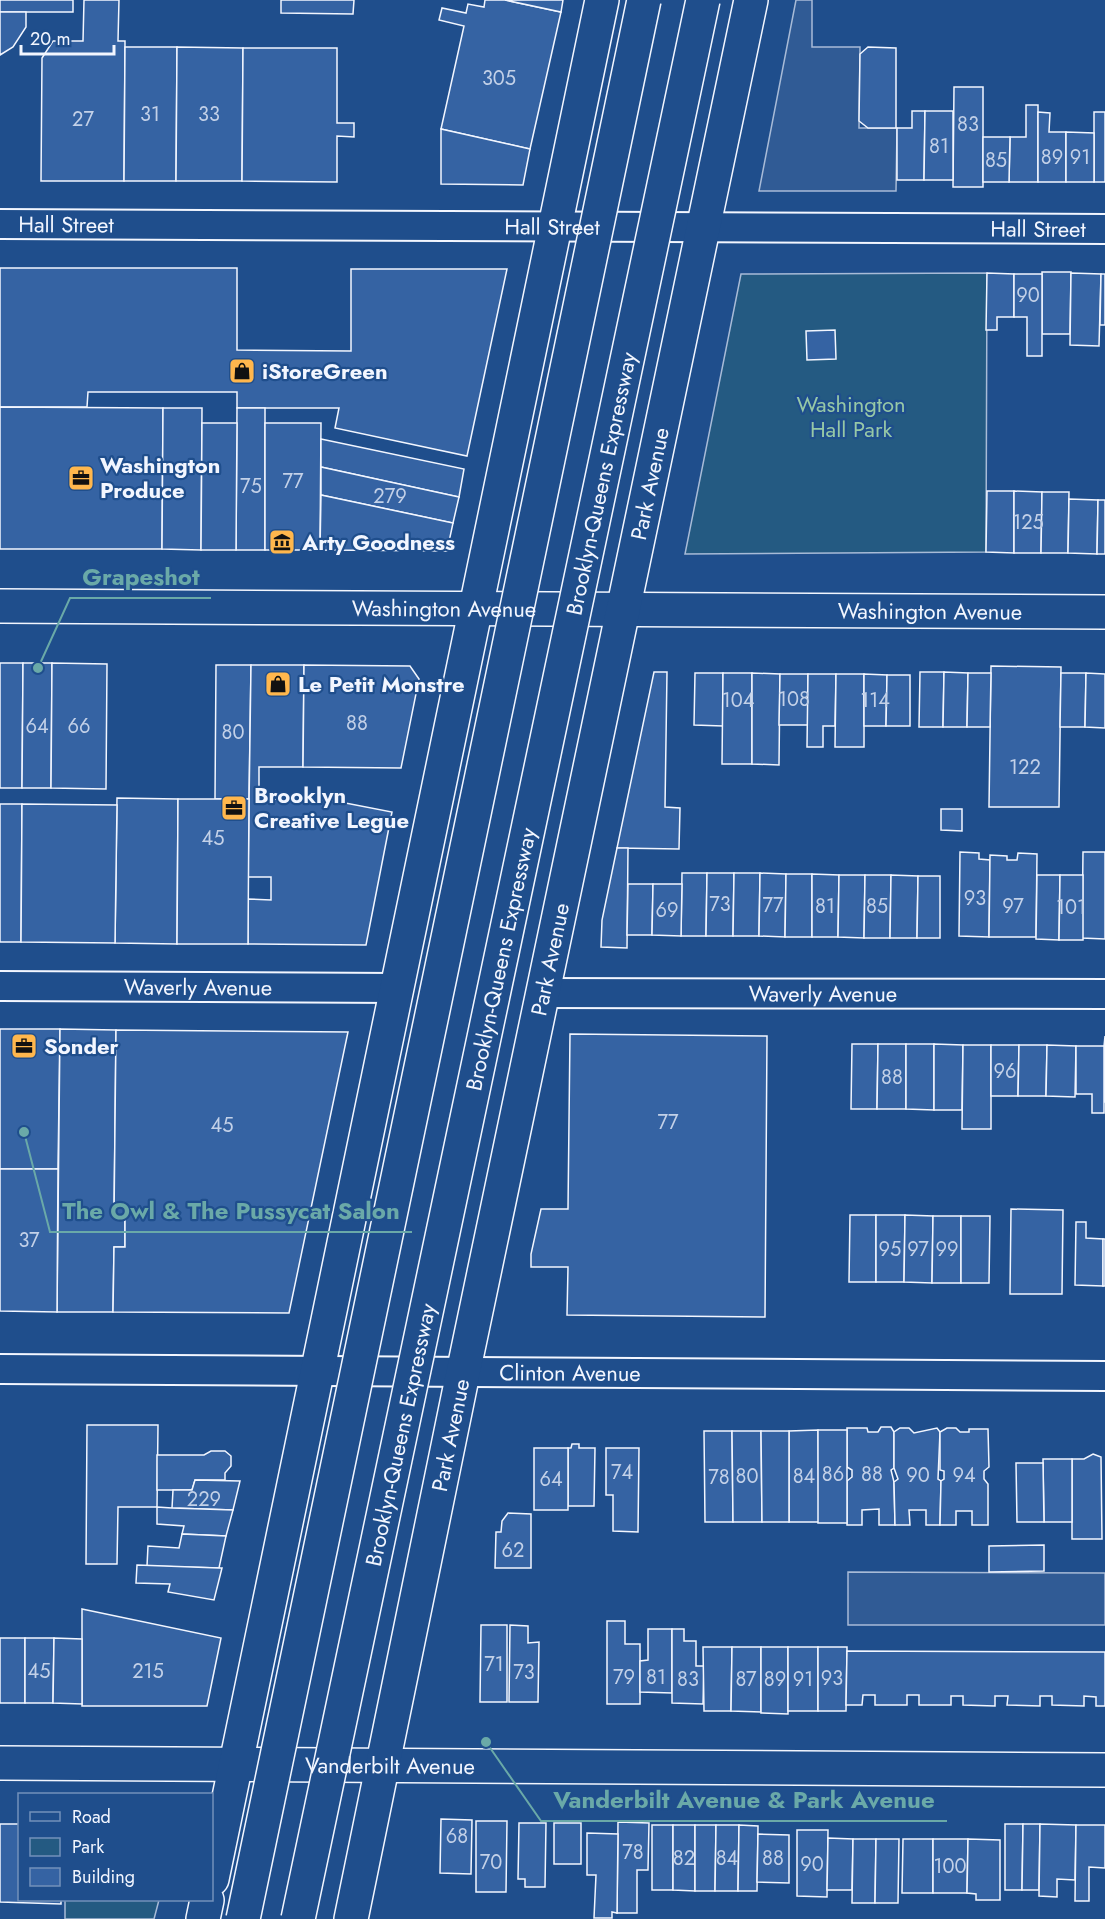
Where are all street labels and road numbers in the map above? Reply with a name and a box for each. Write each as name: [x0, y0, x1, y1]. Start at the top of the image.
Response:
street label: Hall Street: [18, 208, 115, 241]
street label: Hall Street: [504, 210, 601, 243]
street label: Hall Street: [990, 212, 1087, 245]
street label: Brooklyn-Queens Expressway: [558, 349, 644, 618]
street label: Park Avenue: [622, 424, 677, 543]
street label: Washington Avenue: [352, 592, 536, 625]
street label: Washington Avenue: [838, 595, 1022, 628]
street label: Brooklyn-Queens Expressway: [457, 824, 544, 1094]
street label: Park Avenue: [522, 900, 577, 1019]
street label: Waverly Avenue: [124, 971, 272, 1003]
street label: Waverly Avenue: [749, 977, 897, 1010]
street label: Brooklyn-Queens Expressway: [357, 1300, 444, 1569]
street label: Clinton Avenue: [499, 1356, 641, 1389]
street label: Park Avenue: [423, 1376, 477, 1494]
street label: Vanderbilt Avenue: [305, 1749, 475, 1782]

